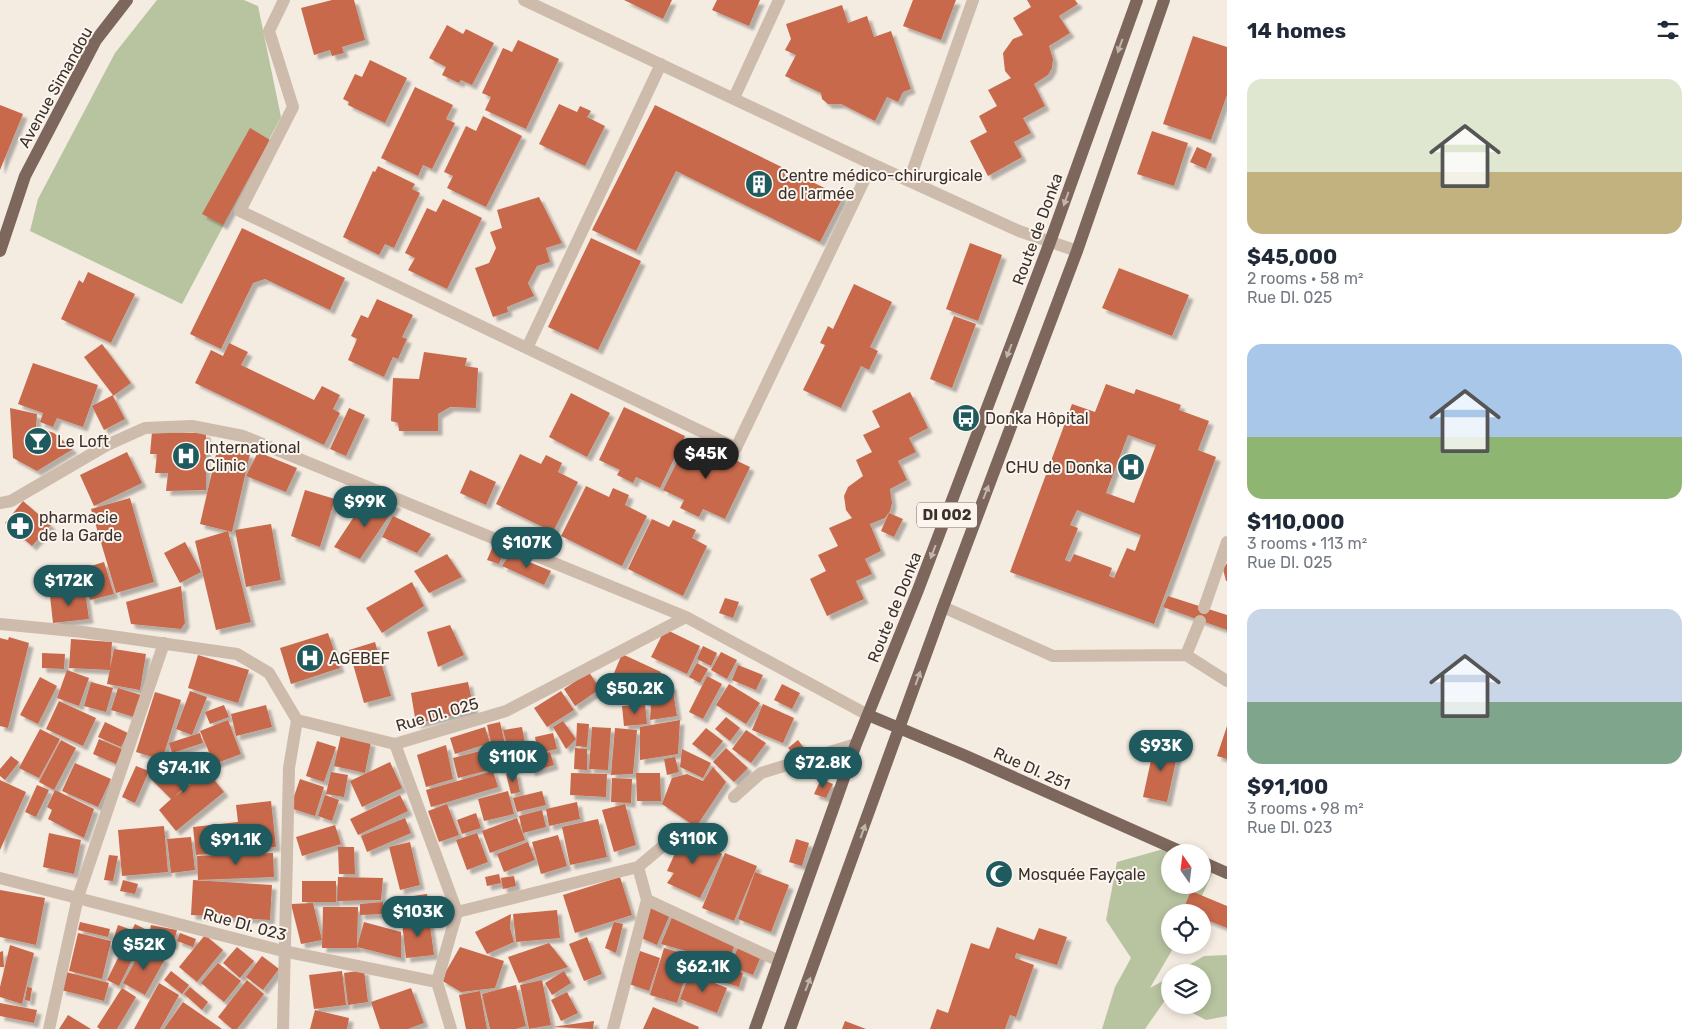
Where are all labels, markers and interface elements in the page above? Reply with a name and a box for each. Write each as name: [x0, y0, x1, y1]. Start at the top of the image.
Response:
icon: filters: [1654, 16, 1682, 44]
text: 14 homes: [1247, 18, 1346, 43]
street label: Avenue Simandou: [14, 24, 96, 151]
one-way arrow: [1116, 39, 1124, 54]
icon: home: [1420, 111, 1510, 201]
place label: Centre médico-chirurgicale de l'armée: [778, 166, 983, 203]
building icon: Centre médico-chirurgicale de l'armée: [744, 169, 774, 199]
street label: Route de Donka: [1008, 171, 1067, 288]
one-way arrow: [1062, 192, 1070, 207]
text: $45,000: [1247, 244, 1337, 269]
text: 2 rooms · 58 m²: [1247, 269, 1363, 288]
text: Rue DI. 025: [1247, 288, 1332, 307]
one-way arrow: [1005, 344, 1013, 359]
icon: home: [1420, 376, 1510, 466]
bus stop icon: Donka Hôpital: [951, 403, 981, 433]
place label: Donka Hôpital: [985, 409, 1089, 428]
bar icon: Le Loft: [23, 426, 53, 456]
place label: Le Loft: [57, 432, 109, 451]
place label: International Clinic: [205, 438, 300, 475]
pin: $45K: [676, 438, 736, 480]
hospital icon: International Clinic: [171, 441, 201, 471]
text: $45K: [685, 444, 727, 463]
hospital icon: CHU de Donka: [1116, 452, 1146, 482]
place label: CHU de Donka: [1006, 458, 1112, 477]
one-way arrow: [983, 485, 990, 500]
pin: $99K: [335, 486, 395, 528]
text: $99K: [344, 492, 386, 511]
road number: DI 002: [917, 502, 977, 528]
place label: pharmacie de la Garde: [39, 508, 122, 545]
text: $110,000: [1247, 509, 1345, 534]
pharmacy icon: pharmacie de la Garde: [5, 511, 35, 541]
pin: $107K: [492, 526, 562, 569]
text: $107K: [502, 533, 552, 552]
text: 3 rooms · 113 m²: [1247, 534, 1367, 553]
one-way arrow: [929, 545, 937, 560]
street label: Route de Donka: [864, 549, 925, 665]
text: Rue DI. 025: [1247, 553, 1332, 572]
pin: $172K: [34, 564, 104, 607]
text: $172K: [45, 571, 93, 590]
icon: home: [1420, 641, 1510, 731]
hospital icon: AGEBEF: [295, 643, 325, 673]
place label: AGEBEF: [329, 649, 390, 668]
one-way arrow: [915, 670, 922, 685]
pin: $50.2K: [594, 672, 676, 715]
text: $50.2K: [606, 679, 664, 698]
street label: Rue DI. 025: [394, 694, 481, 735]
pin: $93K: [1131, 730, 1191, 772]
text: $93K: [1140, 736, 1182, 755]
pin: $110K: [478, 740, 548, 783]
street label: Rue DI. 251: [991, 743, 1073, 794]
pin: $72.8K: [782, 746, 864, 789]
text: $110K: [489, 747, 537, 766]
pin: $74.1K: [143, 752, 225, 794]
text: $72.8K: [795, 753, 851, 772]
text: $74.1K: [158, 758, 210, 777]
text: $91,100: [1247, 774, 1328, 799]
text: 3 rooms · 98 m²: [1247, 799, 1364, 818]
text: Rue DI. 023: [1247, 818, 1332, 837]
pin: $110K: [658, 822, 728, 865]
one-way arrow: [860, 823, 867, 838]
pin: $91.1K: [195, 824, 277, 866]
text: $110K: [669, 829, 717, 848]
text: $91.1K: [211, 830, 261, 849]
north arrow: [1161, 844, 1211, 894]
map controls: [1161, 844, 1211, 1014]
mosque icon: Mosquée Fayçale: [984, 859, 1014, 889]
place label: Mosquée Fayçale: [1018, 865, 1146, 884]
pin: $103K: [383, 896, 453, 938]
text: $103K: [393, 902, 443, 921]
street label: Rue DI. 023: [201, 904, 289, 945]
button: locate: [1161, 904, 1211, 954]
pin: $52K: [114, 928, 174, 971]
text: $52K: [123, 935, 165, 954]
pin: $62.1K: [662, 950, 744, 993]
text: $62.1K: [676, 957, 730, 976]
button: layers: [1161, 964, 1211, 1014]
one-way arrow: [805, 976, 812, 991]

